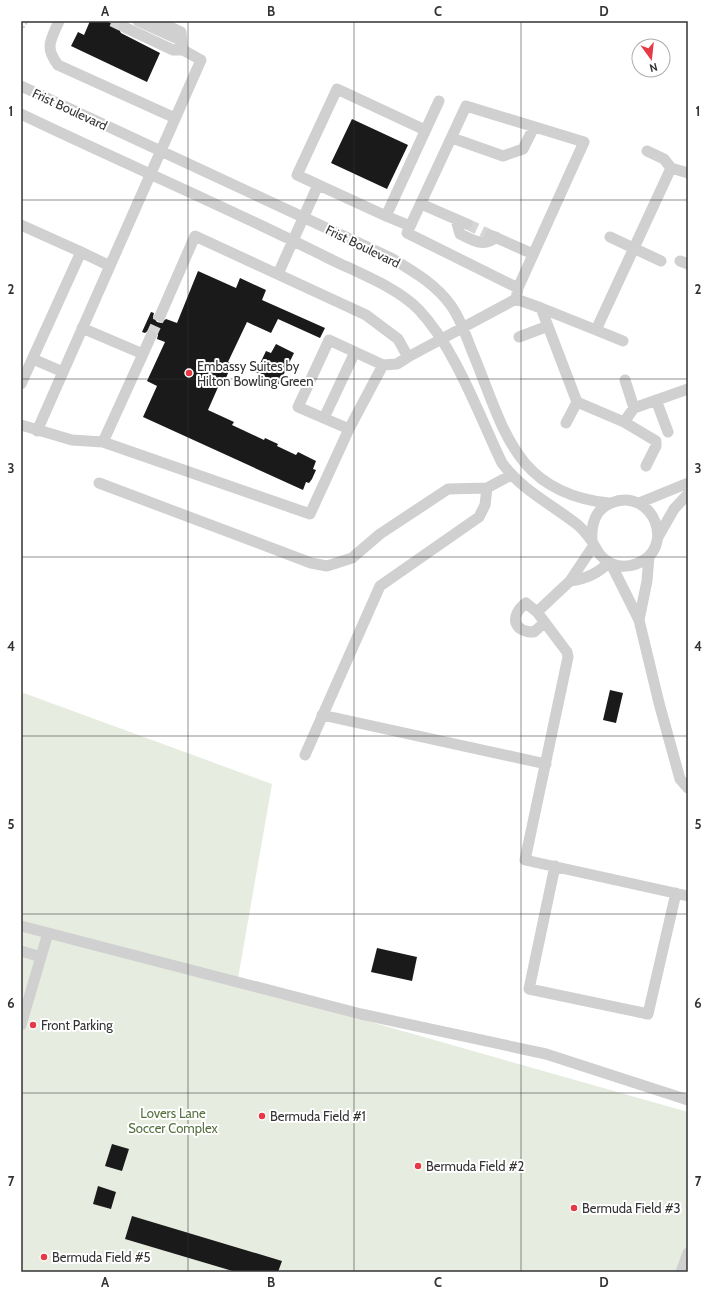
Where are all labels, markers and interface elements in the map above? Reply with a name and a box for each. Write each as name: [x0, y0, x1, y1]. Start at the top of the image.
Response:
text: A: [101, 3, 110, 19]
text: B: [267, 3, 275, 19]
text: C: [434, 3, 442, 19]
text: D: [599, 3, 609, 19]
north arrow: [631, 38, 671, 78]
text: N: [648, 60, 659, 75]
street label: Frist Boulevard: [30, 85, 110, 133]
text: 1: [9, 103, 13, 119]
text: 1: [696, 103, 700, 119]
street label: Frist Boulevard: [323, 221, 403, 271]
text: 2: [8, 281, 15, 297]
text: 2: [695, 281, 702, 297]
place label: Embassy Suites by Hilton Bowling Green: [197, 358, 313, 389]
marker: Embassy Suites by Hilton Bowling Green: [184, 368, 194, 378]
text: 3: [7, 460, 15, 476]
text: 3: [694, 460, 702, 476]
text: 4: [7, 638, 15, 654]
text: 4: [694, 638, 702, 654]
text: 5: [8, 816, 15, 832]
text: 5: [695, 816, 702, 832]
text: 6: [7, 995, 15, 1011]
text: 6: [694, 995, 702, 1011]
place label: Front Parking: [41, 1017, 113, 1033]
marker: Front Parking: [28, 1020, 38, 1030]
park label: Lovers Lane Soccer Complex: [128, 1105, 219, 1136]
place label: Bermuda Field #1: [270, 1108, 366, 1124]
marker: Bermuda Field #1: [257, 1111, 267, 1121]
place label: Bermuda Field #2: [426, 1158, 525, 1174]
marker: Bermuda Field #2: [413, 1161, 423, 1171]
text: 7: [8, 1173, 15, 1189]
text: 7: [695, 1173, 702, 1189]
place label: Bermuda Field #3: [582, 1200, 681, 1216]
marker: Bermuda Field #3: [569, 1203, 579, 1213]
place label: Bermuda Field #5: [52, 1249, 151, 1265]
marker: Bermuda Field #5: [39, 1252, 49, 1262]
text: A: [101, 1274, 110, 1290]
text: B: [267, 1274, 275, 1290]
text: C: [434, 1274, 442, 1290]
text: D: [599, 1274, 609, 1290]

